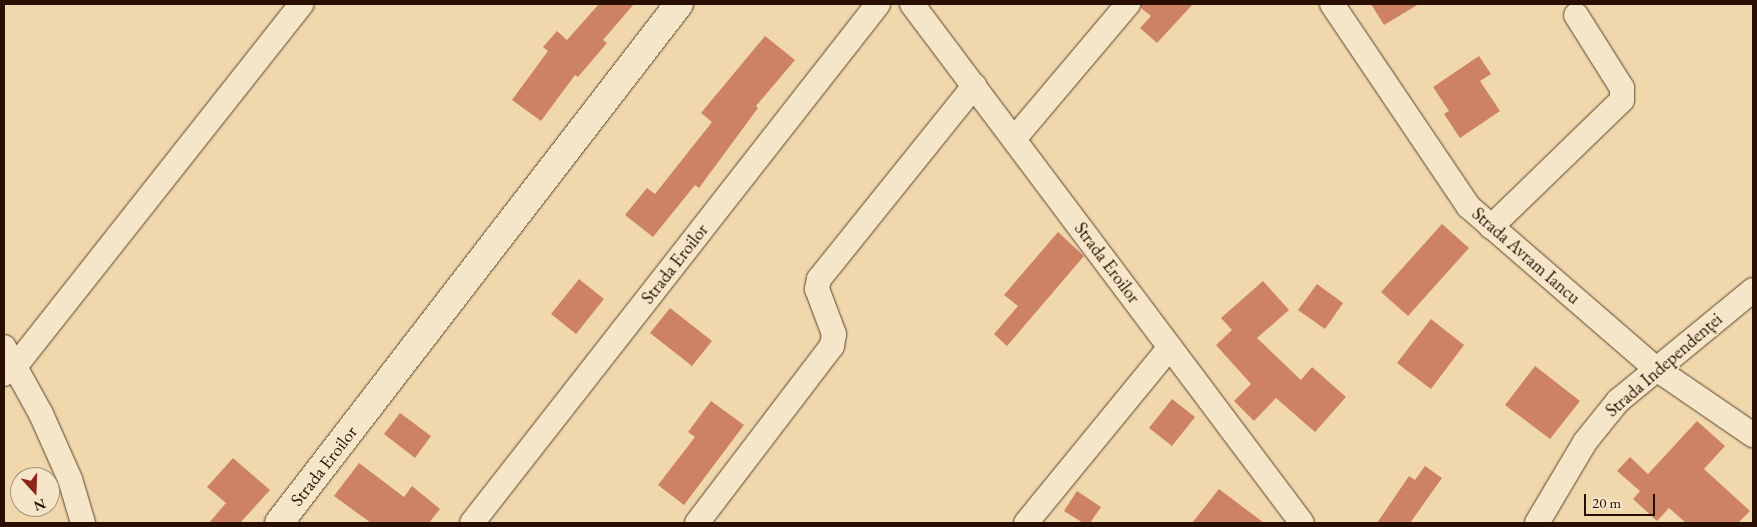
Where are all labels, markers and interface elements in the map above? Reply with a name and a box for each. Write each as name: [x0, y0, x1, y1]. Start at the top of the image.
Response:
street label: Strada Avram Iancu: [1467, 203, 1585, 309]
street label: Strada Eroilor: [1070, 218, 1144, 308]
street label: Strada Eroilor: [637, 220, 713, 308]
street label: Strada Independenței: [1601, 308, 1727, 422]
street label: Strada Eroilor: [286, 422, 362, 510]
north arrow: [10, 467, 60, 517]
scale bar: [1587, 484, 1658, 516]
text: 20 m: [1592, 493, 1621, 512]
text: N: [31, 495, 48, 516]

